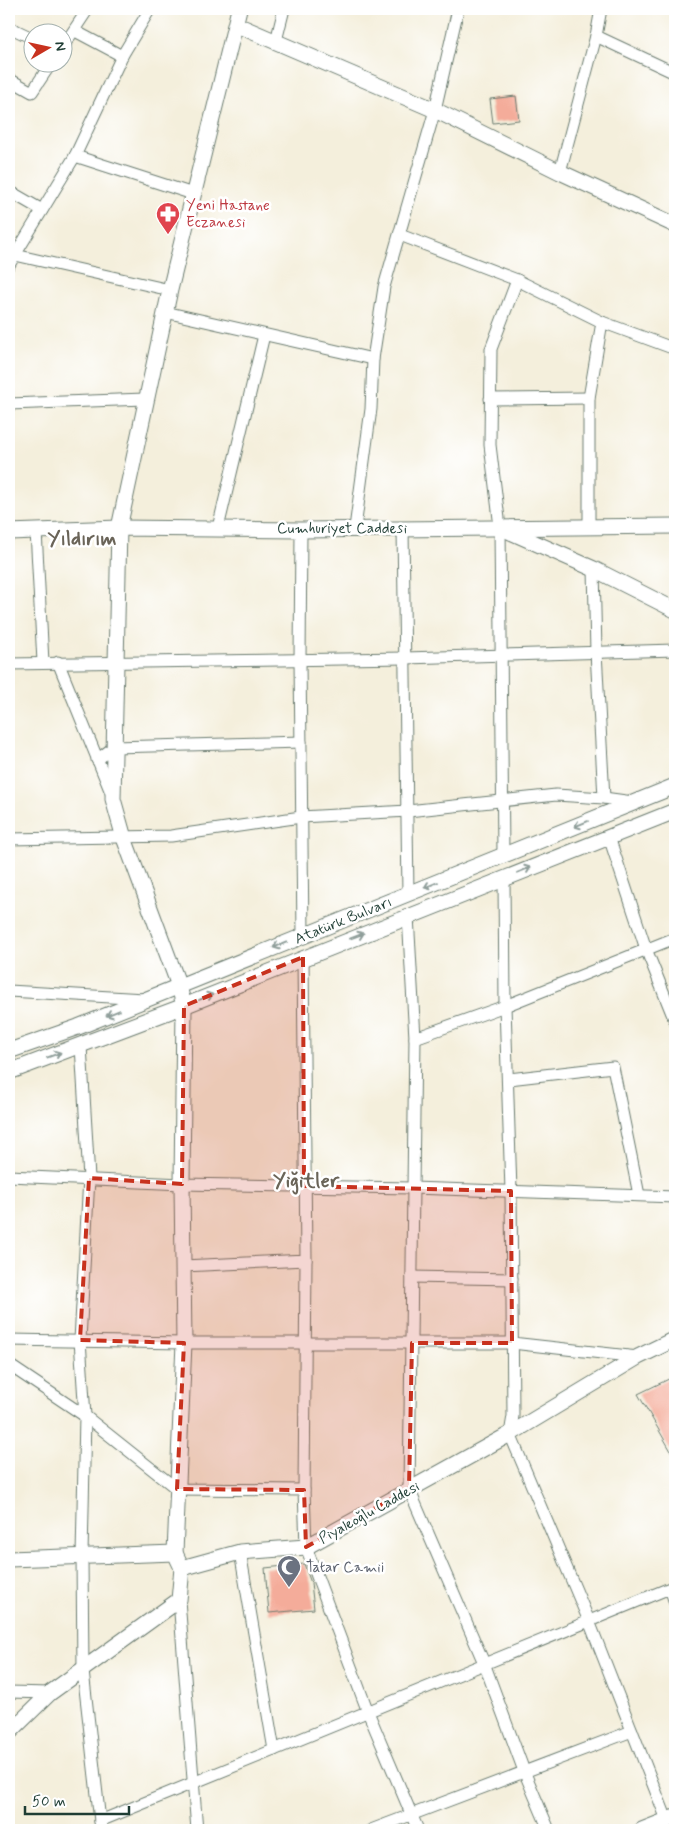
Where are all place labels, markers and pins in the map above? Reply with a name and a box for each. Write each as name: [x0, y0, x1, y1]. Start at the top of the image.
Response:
place label: Yeni Hastane Eczanesi: [186, 196, 270, 233]
pharmacy icon: Yeni Hastane Eczanesi: [155, 201, 181, 235]
mosque icon: Tatar Camii: [276, 1554, 302, 1588]
place label: Tatar Camii: [306, 1558, 384, 1578]

